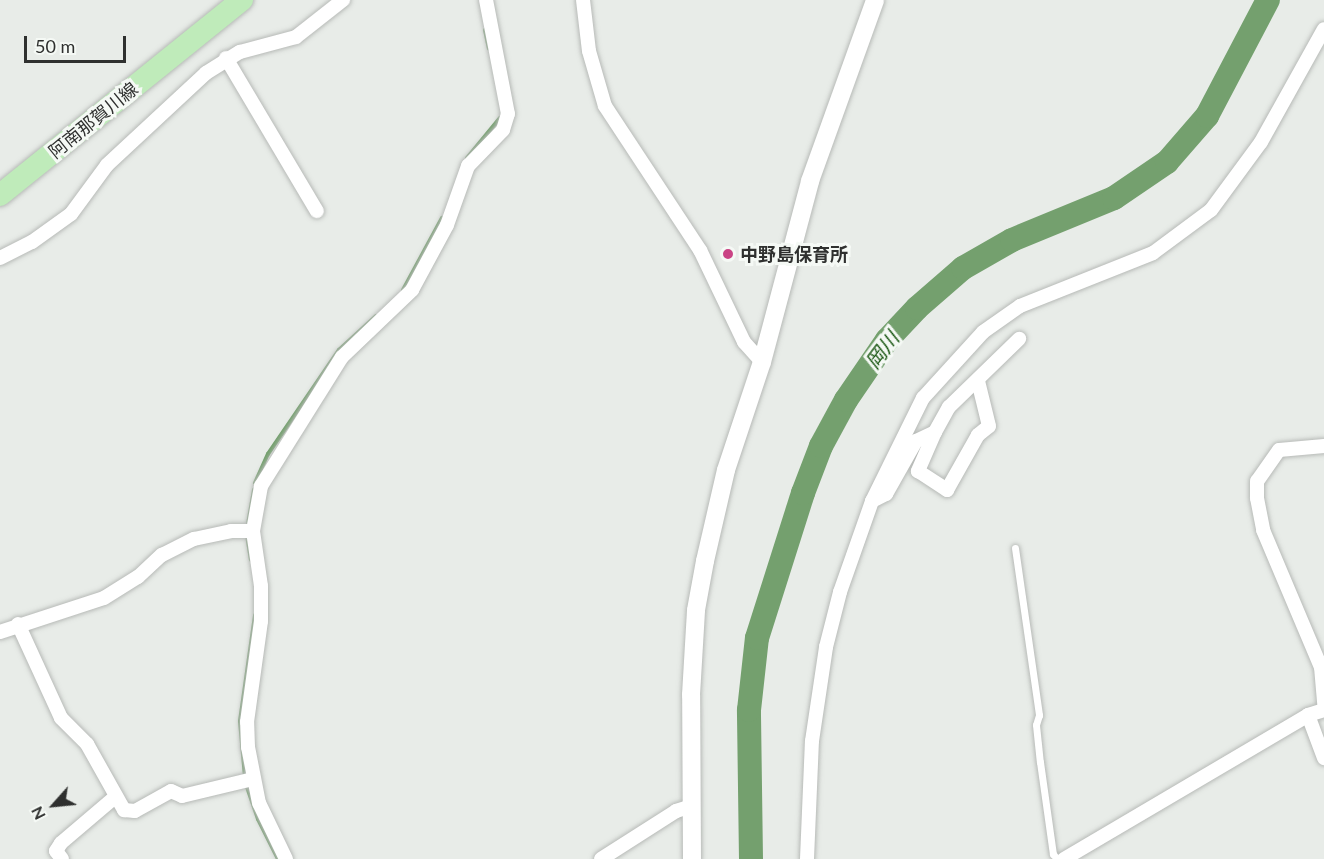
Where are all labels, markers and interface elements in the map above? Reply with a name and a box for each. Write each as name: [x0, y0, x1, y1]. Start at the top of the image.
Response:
scale bar: [27, 24, 129, 62]
text: 50 m: [35, 35, 75, 57]
street label: 阿南那賀川線: [44, 78, 142, 162]
place label: 中野島保育所: [740, 243, 848, 265]
marker: 中野島保育所: [721, 247, 735, 261]
water label: 岡川: [860, 327, 904, 373]
north arrow: [24, 775, 84, 835]
text: N: [26, 804, 49, 823]

